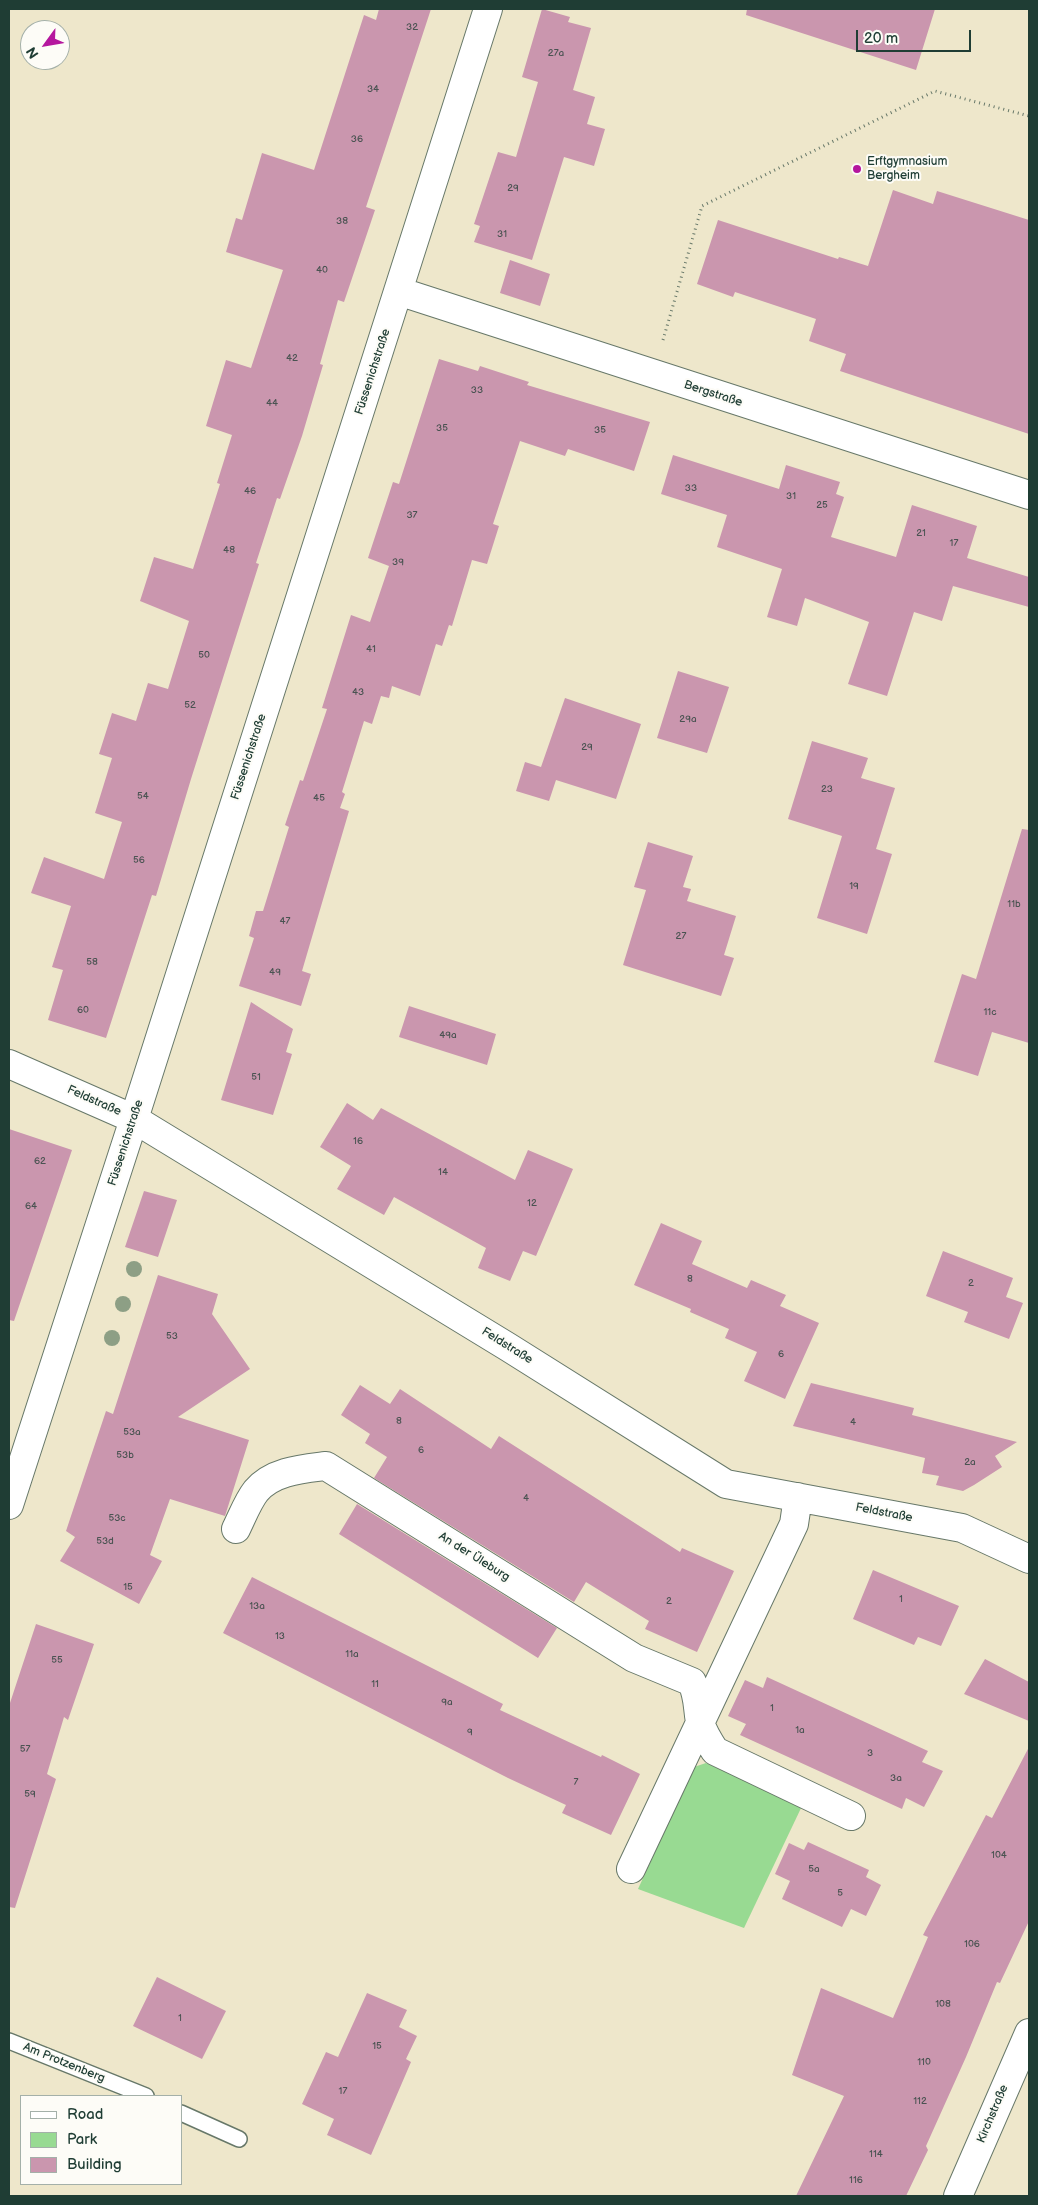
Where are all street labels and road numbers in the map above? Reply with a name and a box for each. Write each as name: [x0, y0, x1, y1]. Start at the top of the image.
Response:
street label: Füssenichstraße: [352, 327, 394, 417]
street label: Bergstraße: [682, 378, 744, 410]
street label: Füssenichstraße: [228, 712, 270, 802]
street label: Feldstraße: [65, 1083, 123, 1119]
street label: Füssenichstraße: [105, 1098, 147, 1188]
street label: Feldstraße: [479, 1325, 535, 1367]
street label: Feldstraße: [854, 1500, 914, 1526]
street label: An der Üleburg: [436, 1529, 512, 1585]
street label: Am Protzenberg: [21, 2040, 107, 2086]
street label: Kirchstraße: [974, 2083, 1012, 2145]

